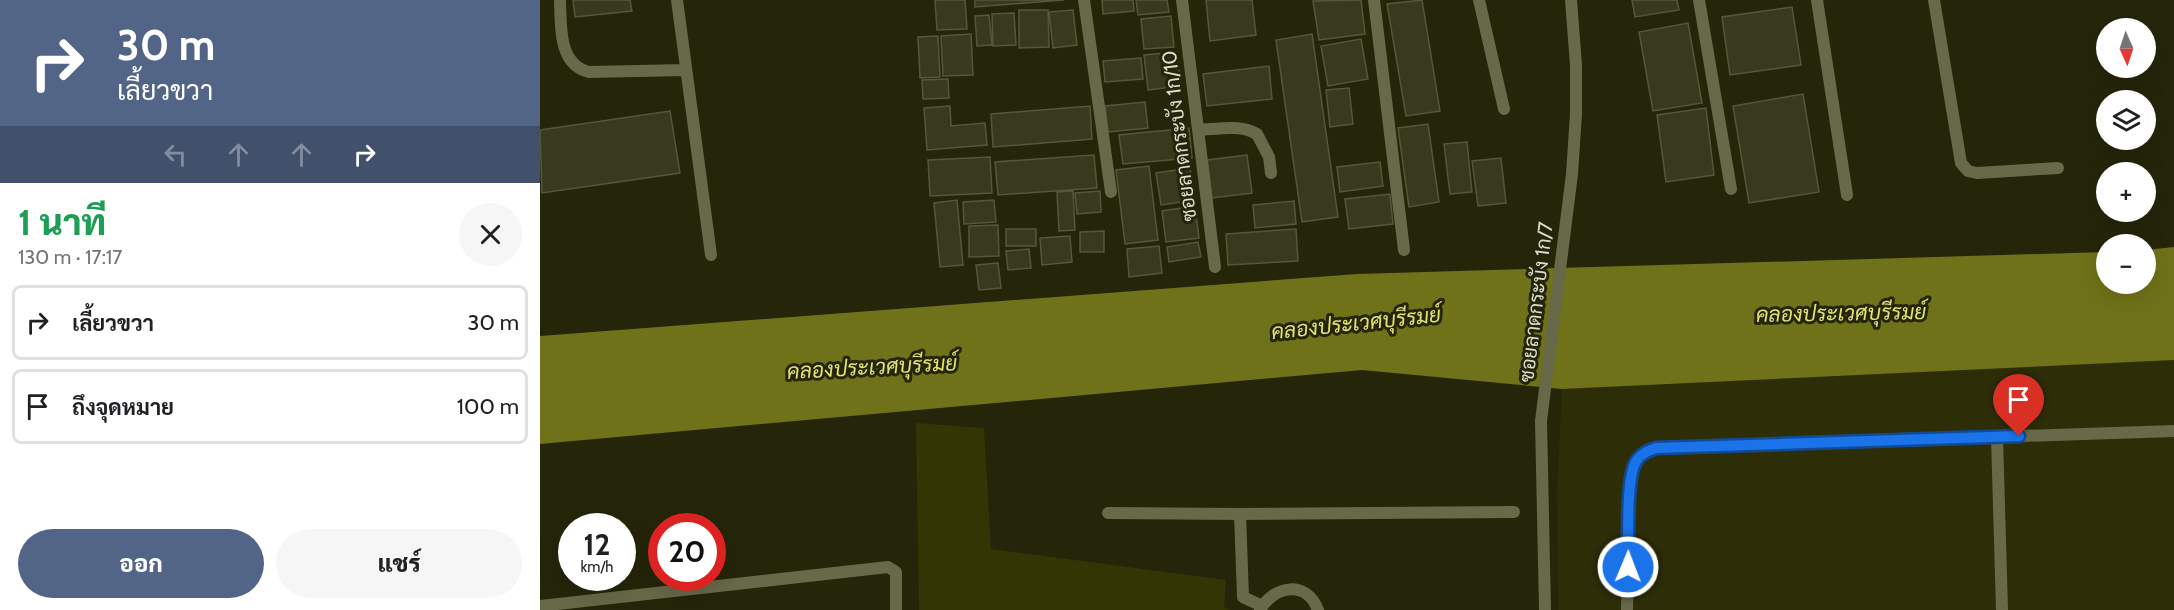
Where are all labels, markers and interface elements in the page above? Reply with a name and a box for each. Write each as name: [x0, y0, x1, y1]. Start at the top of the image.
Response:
north arrow: [2096, 18, 2156, 78]
map controls: [2096, 18, 2156, 294]
text: 30 m: [117, 19, 215, 71]
icon: right: [18, 24, 96, 102]
street label: ซอยลาดกระบัง 1ก/10: [1157, 49, 1201, 223]
text: เลี้ยวขวา: [117, 74, 213, 107]
button: layers: [2096, 90, 2156, 150]
icon: left: [159, 138, 192, 171]
icon: ahead: [222, 138, 255, 171]
icon: ahead: [285, 138, 318, 171]
icon: right: [348, 138, 381, 171]
button: +: [2096, 162, 2156, 222]
text: 1 นาที: [18, 200, 106, 244]
button: close: [459, 203, 522, 266]
street label: ซอยลาดกระบัง 1ก/7: [1514, 220, 1558, 384]
button: −: [2096, 234, 2156, 294]
text: 130 m · 17:17: [18, 245, 122, 269]
water label: คลองประเวศบุรีรมย์: [1756, 298, 1929, 329]
water label: คลองประเวศบุรีรมย์: [1270, 300, 1445, 346]
icon: right: [21, 306, 54, 339]
text: 30 m: [467, 309, 519, 336]
text: เลี้ยวขวา: [72, 310, 154, 337]
water label: คลองประเวศบุรีรมย์: [786, 349, 961, 386]
pin: [1993, 374, 2044, 436]
icon: arrive: [2002, 383, 2035, 416]
icon: arrive: [21, 390, 54, 423]
text: 100 m: [457, 393, 519, 420]
text: ถึงจุดหมาย: [72, 394, 174, 421]
speed limit sign: 20: [648, 513, 726, 591]
text: 12: [584, 526, 610, 563]
button: ออก: [18, 529, 264, 598]
button: แชร์: [276, 529, 522, 598]
position arrow: [1596, 535, 1660, 599]
text: km/h: [581, 558, 613, 576]

